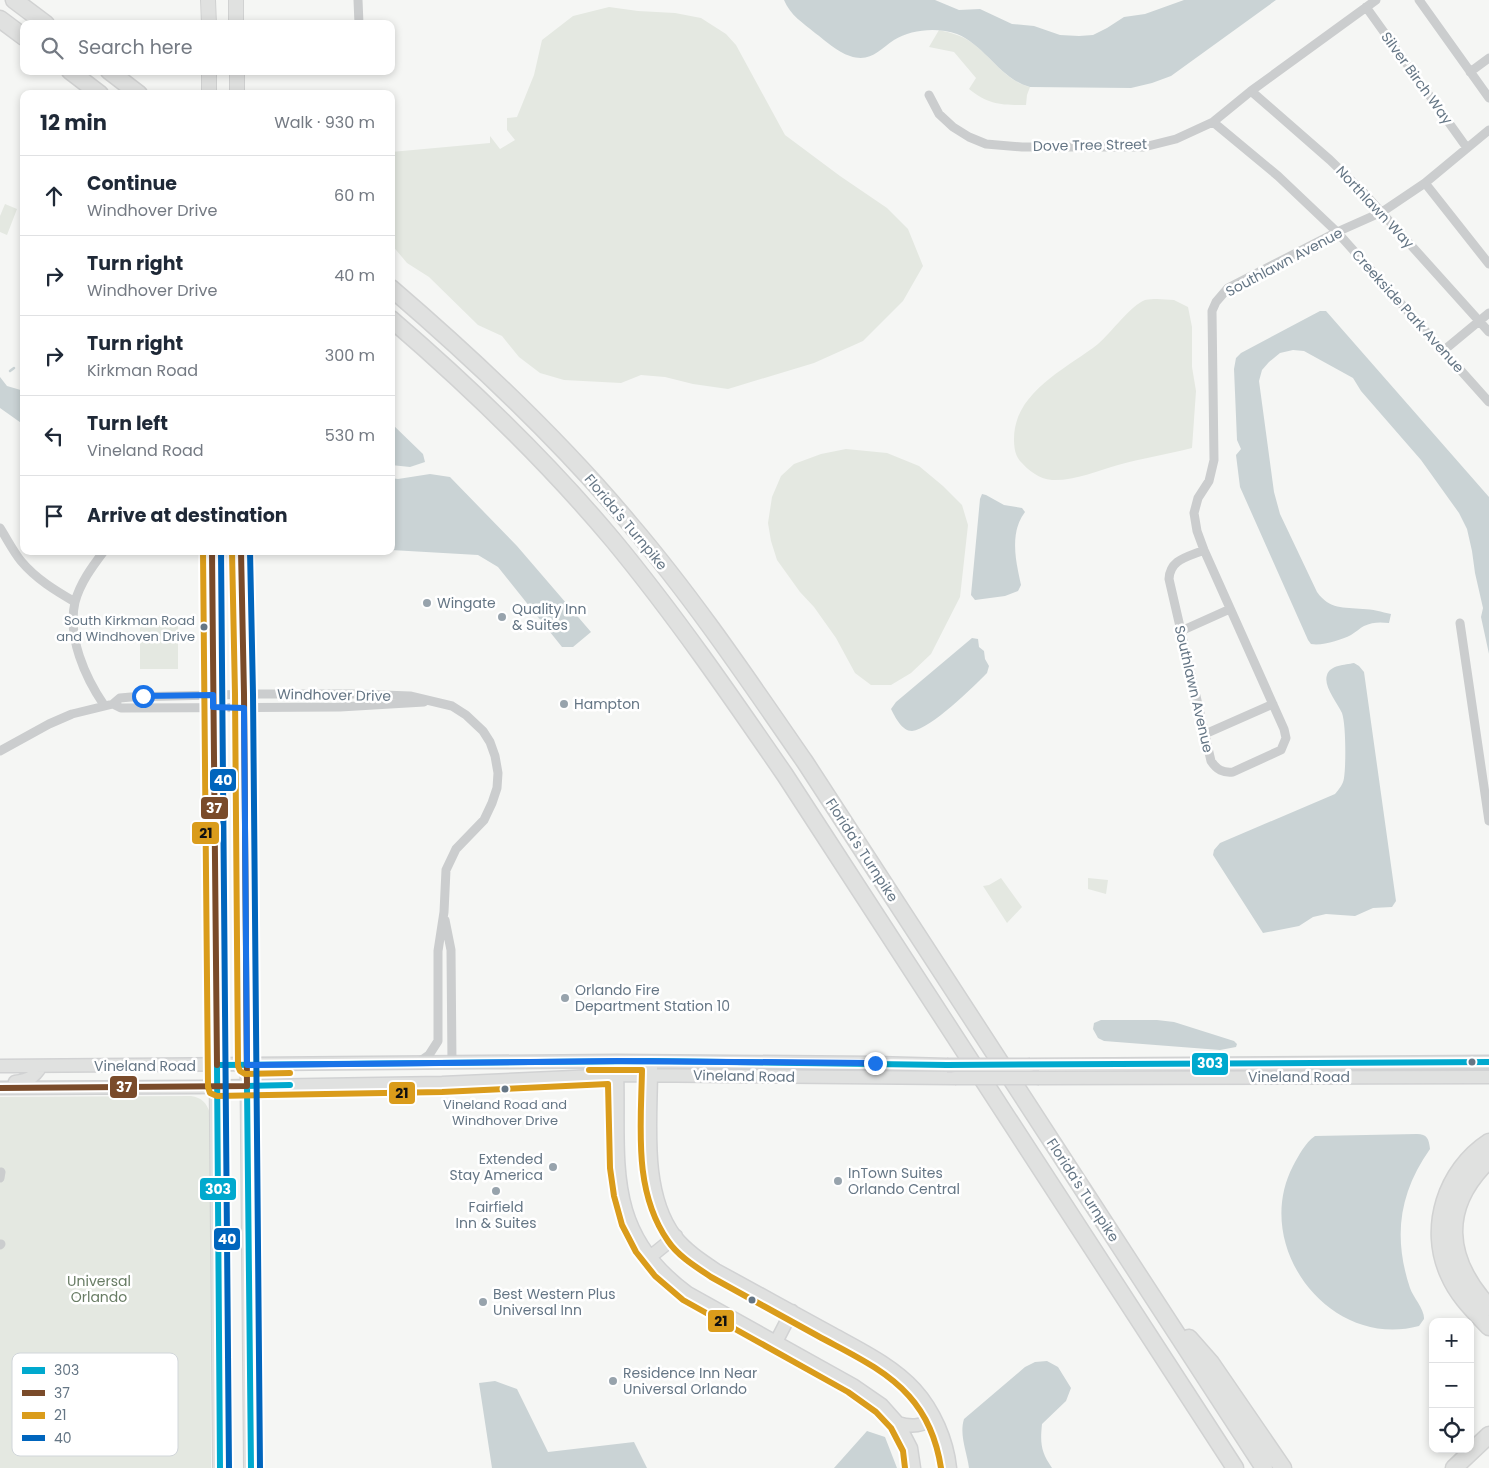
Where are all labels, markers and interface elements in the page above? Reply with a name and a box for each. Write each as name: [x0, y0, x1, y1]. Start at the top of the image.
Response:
search box: [20, 20, 395, 75]
street label: Silver Birch Way: [1377, 28, 1458, 128]
icon: search: [38, 34, 66, 62]
text: Search here: [78, 34, 192, 61]
text: 12 min: [40, 108, 107, 137]
text: Walk · 930 m: [274, 111, 375, 134]
street label: Dove Tree Street: [1033, 134, 1147, 156]
street label: Northlawn Way: [1331, 161, 1419, 253]
text: Continue: [87, 170, 177, 197]
icon: ahead: [40, 182, 68, 210]
text: 60 m: [334, 184, 375, 207]
text: Windhover Drive: [87, 199, 217, 222]
street label: Southlawn Avenue: [1222, 223, 1346, 301]
street label: Creekside Park Avenue: [1347, 245, 1469, 377]
text: Turn right: [87, 250, 183, 277]
icon: right: [40, 262, 68, 290]
text: 40 m: [334, 264, 375, 287]
text: Windhover Drive: [87, 279, 217, 302]
text: Turn right: [87, 330, 183, 357]
icon: right: [40, 342, 68, 370]
text: 300 m: [325, 344, 375, 367]
text: Kirkman Road: [87, 359, 198, 382]
text: Turn left: [87, 410, 168, 437]
icon: left: [40, 422, 68, 450]
text: 530 m: [325, 424, 375, 447]
text: Vineland Road: [87, 439, 204, 462]
street label: Florida's Turnpike: [580, 470, 672, 575]
icon: arrive: [40, 502, 68, 530]
text: Arrive at destination: [87, 502, 288, 529]
place label: Wingate: [437, 593, 496, 613]
marker: Wingate: [421, 597, 433, 609]
place label: Quality Inn & Suites: [512, 599, 586, 635]
place label: South Kirkman Road and Windhoven Drive: [56, 611, 195, 646]
marker: Quality Inn & Suites: [496, 611, 508, 623]
marker: South Kirkman Road and Windhoven Drive: [199, 622, 209, 632]
street label: Southlawn Avenue: [1170, 623, 1218, 755]
street label: Windhover Drive: [277, 684, 392, 706]
route start: [132, 685, 155, 708]
place label: Hampton: [574, 694, 640, 714]
marker: Hampton: [558, 698, 570, 710]
line badge: 40: [209, 768, 237, 792]
text: 40: [214, 770, 232, 790]
street label: Florida's Turnpike: [821, 794, 903, 906]
line badge: 37: [200, 796, 229, 820]
text: 37: [206, 798, 222, 818]
line badge: 21: [191, 821, 220, 845]
text: 21: [199, 823, 213, 843]
place label: Orlando Fire Department Station 10: [575, 980, 730, 1016]
marker: Orlando Fire Department Station 10: [559, 992, 571, 1004]
route end: [864, 1052, 887, 1075]
line badge: 303: [1191, 1052, 1229, 1076]
text: 303: [1197, 1053, 1223, 1073]
street label: Vineland Road: [94, 1056, 196, 1076]
unlabelled marker: [1467, 1057, 1477, 1067]
street label: Vineland Road: [693, 1065, 795, 1087]
street label: Vineland Road: [1248, 1067, 1350, 1087]
line badge: 37: [109, 1075, 138, 1099]
text: 37: [116, 1077, 132, 1097]
line badge: 21: [388, 1081, 416, 1105]
text: 21: [395, 1083, 409, 1103]
marker: Vineland Road and Windhover Drive: [500, 1084, 510, 1094]
place label: Vineland Road and Windhover Drive: [443, 1095, 567, 1130]
street label: Florida's Turnpike: [1042, 1134, 1124, 1246]
place label: Extended Stay America: [449, 1149, 543, 1185]
marker: Extended Stay America: [547, 1161, 559, 1173]
place label: InTown Suites Orlando Central: [848, 1163, 960, 1199]
marker: InTown Suites Orlando Central: [832, 1175, 844, 1187]
line badge: 303: [199, 1177, 237, 1201]
text: 303: [205, 1179, 231, 1199]
marker: Fairfield Inn & Suites: [490, 1185, 502, 1197]
place label: Fairfield Inn & Suites: [456, 1197, 536, 1233]
line badge: 40: [213, 1227, 241, 1251]
text: 40: [218, 1229, 236, 1249]
park label: Universal Orlando: [67, 1271, 131, 1307]
place label: Best Western Plus Universal Inn: [493, 1284, 616, 1320]
unlabelled marker: [747, 1295, 757, 1305]
marker: Best Western Plus Universal Inn: [477, 1296, 489, 1308]
line badge: 21: [707, 1309, 735, 1333]
text: 21: [714, 1311, 728, 1331]
map controls: [1429, 1318, 1474, 1453]
button: +: [1429, 1318, 1474, 1363]
legend: [12, 1353, 178, 1456]
text: 303: [54, 1360, 79, 1380]
place label: Residence Inn Near Universal Orlando: [623, 1363, 757, 1399]
button: −: [1429, 1363, 1474, 1408]
marker: Residence Inn Near Universal Orlando: [607, 1375, 619, 1387]
text: 37: [54, 1383, 70, 1403]
text: 21: [54, 1405, 67, 1425]
button: locate: [1429, 1408, 1474, 1453]
text: 40: [54, 1428, 72, 1448]

